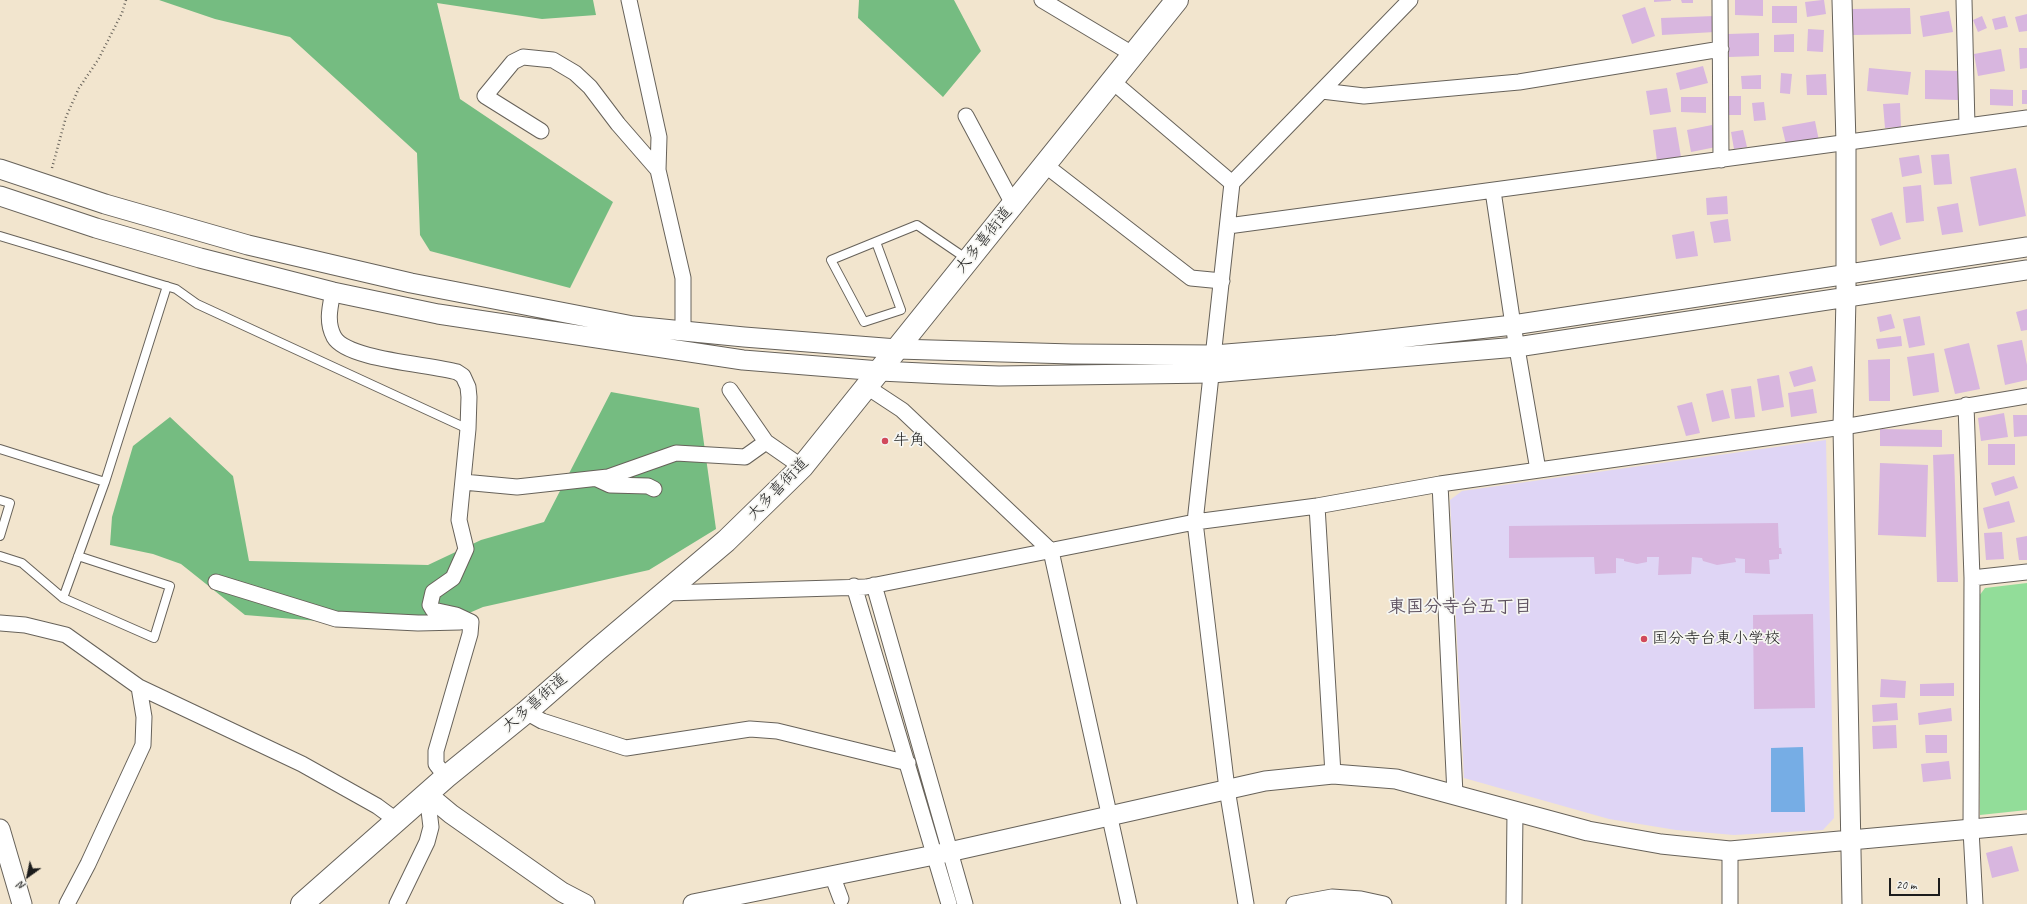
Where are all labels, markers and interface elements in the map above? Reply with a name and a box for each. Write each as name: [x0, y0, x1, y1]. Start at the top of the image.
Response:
street label: 大多喜街道: [951, 203, 1017, 277]
place label: 牛角: [893, 431, 925, 451]
marker: 牛角: [880, 436, 890, 446]
street label: 大多喜街道: [743, 454, 813, 524]
district label: 東国分寺台五丁目: [1388, 596, 1532, 618]
place label: 国分寺台東小学校: [1652, 629, 1780, 649]
marker: 国分寺台東小学校: [1639, 634, 1649, 644]
street label: 大多喜街道: [499, 670, 571, 736]
north arrow: [8, 856, 48, 896]
scale bar: [1891, 870, 1942, 896]
text: 20 m: [1896, 877, 1916, 893]
text: N: [15, 878, 28, 894]

